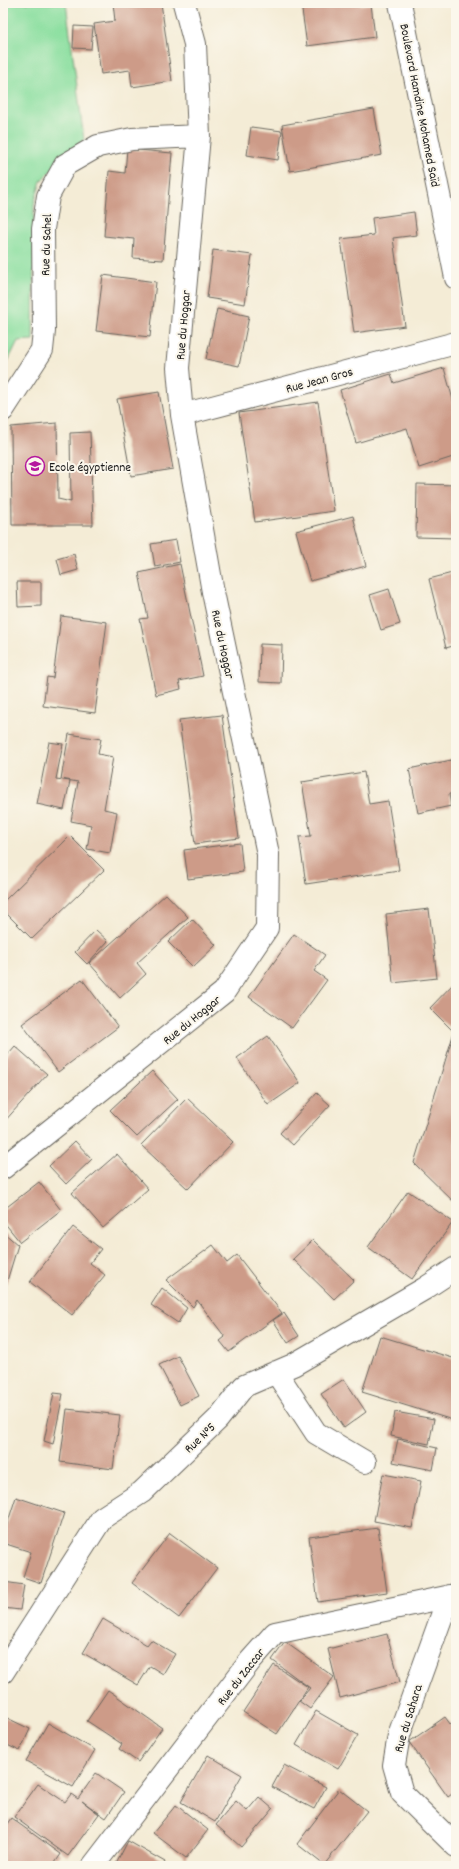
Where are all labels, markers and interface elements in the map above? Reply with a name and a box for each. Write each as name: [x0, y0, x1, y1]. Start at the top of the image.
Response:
street label: Boulevard Hamdine Mohamed Saïd: [393, 22, 444, 189]
street label: Rue du Sahel: [37, 214, 58, 276]
street label: Rue du Hoggar: [172, 289, 197, 361]
street label: Rue Jean Gros: [284, 363, 355, 399]
school or university icon: Ecole égyptienne: [24, 455, 46, 477]
place label: Ecole égyptienne: [49, 459, 131, 478]
street label: Rue du Hoggar: [205, 608, 238, 681]
street label: Rue du Hoggar: [159, 991, 226, 1050]
street label: Rue N°5: [181, 1419, 221, 1459]
street label: Rue du Zaccar: [213, 1645, 271, 1710]
street label: Rue du Sahara: [390, 1682, 429, 1755]

